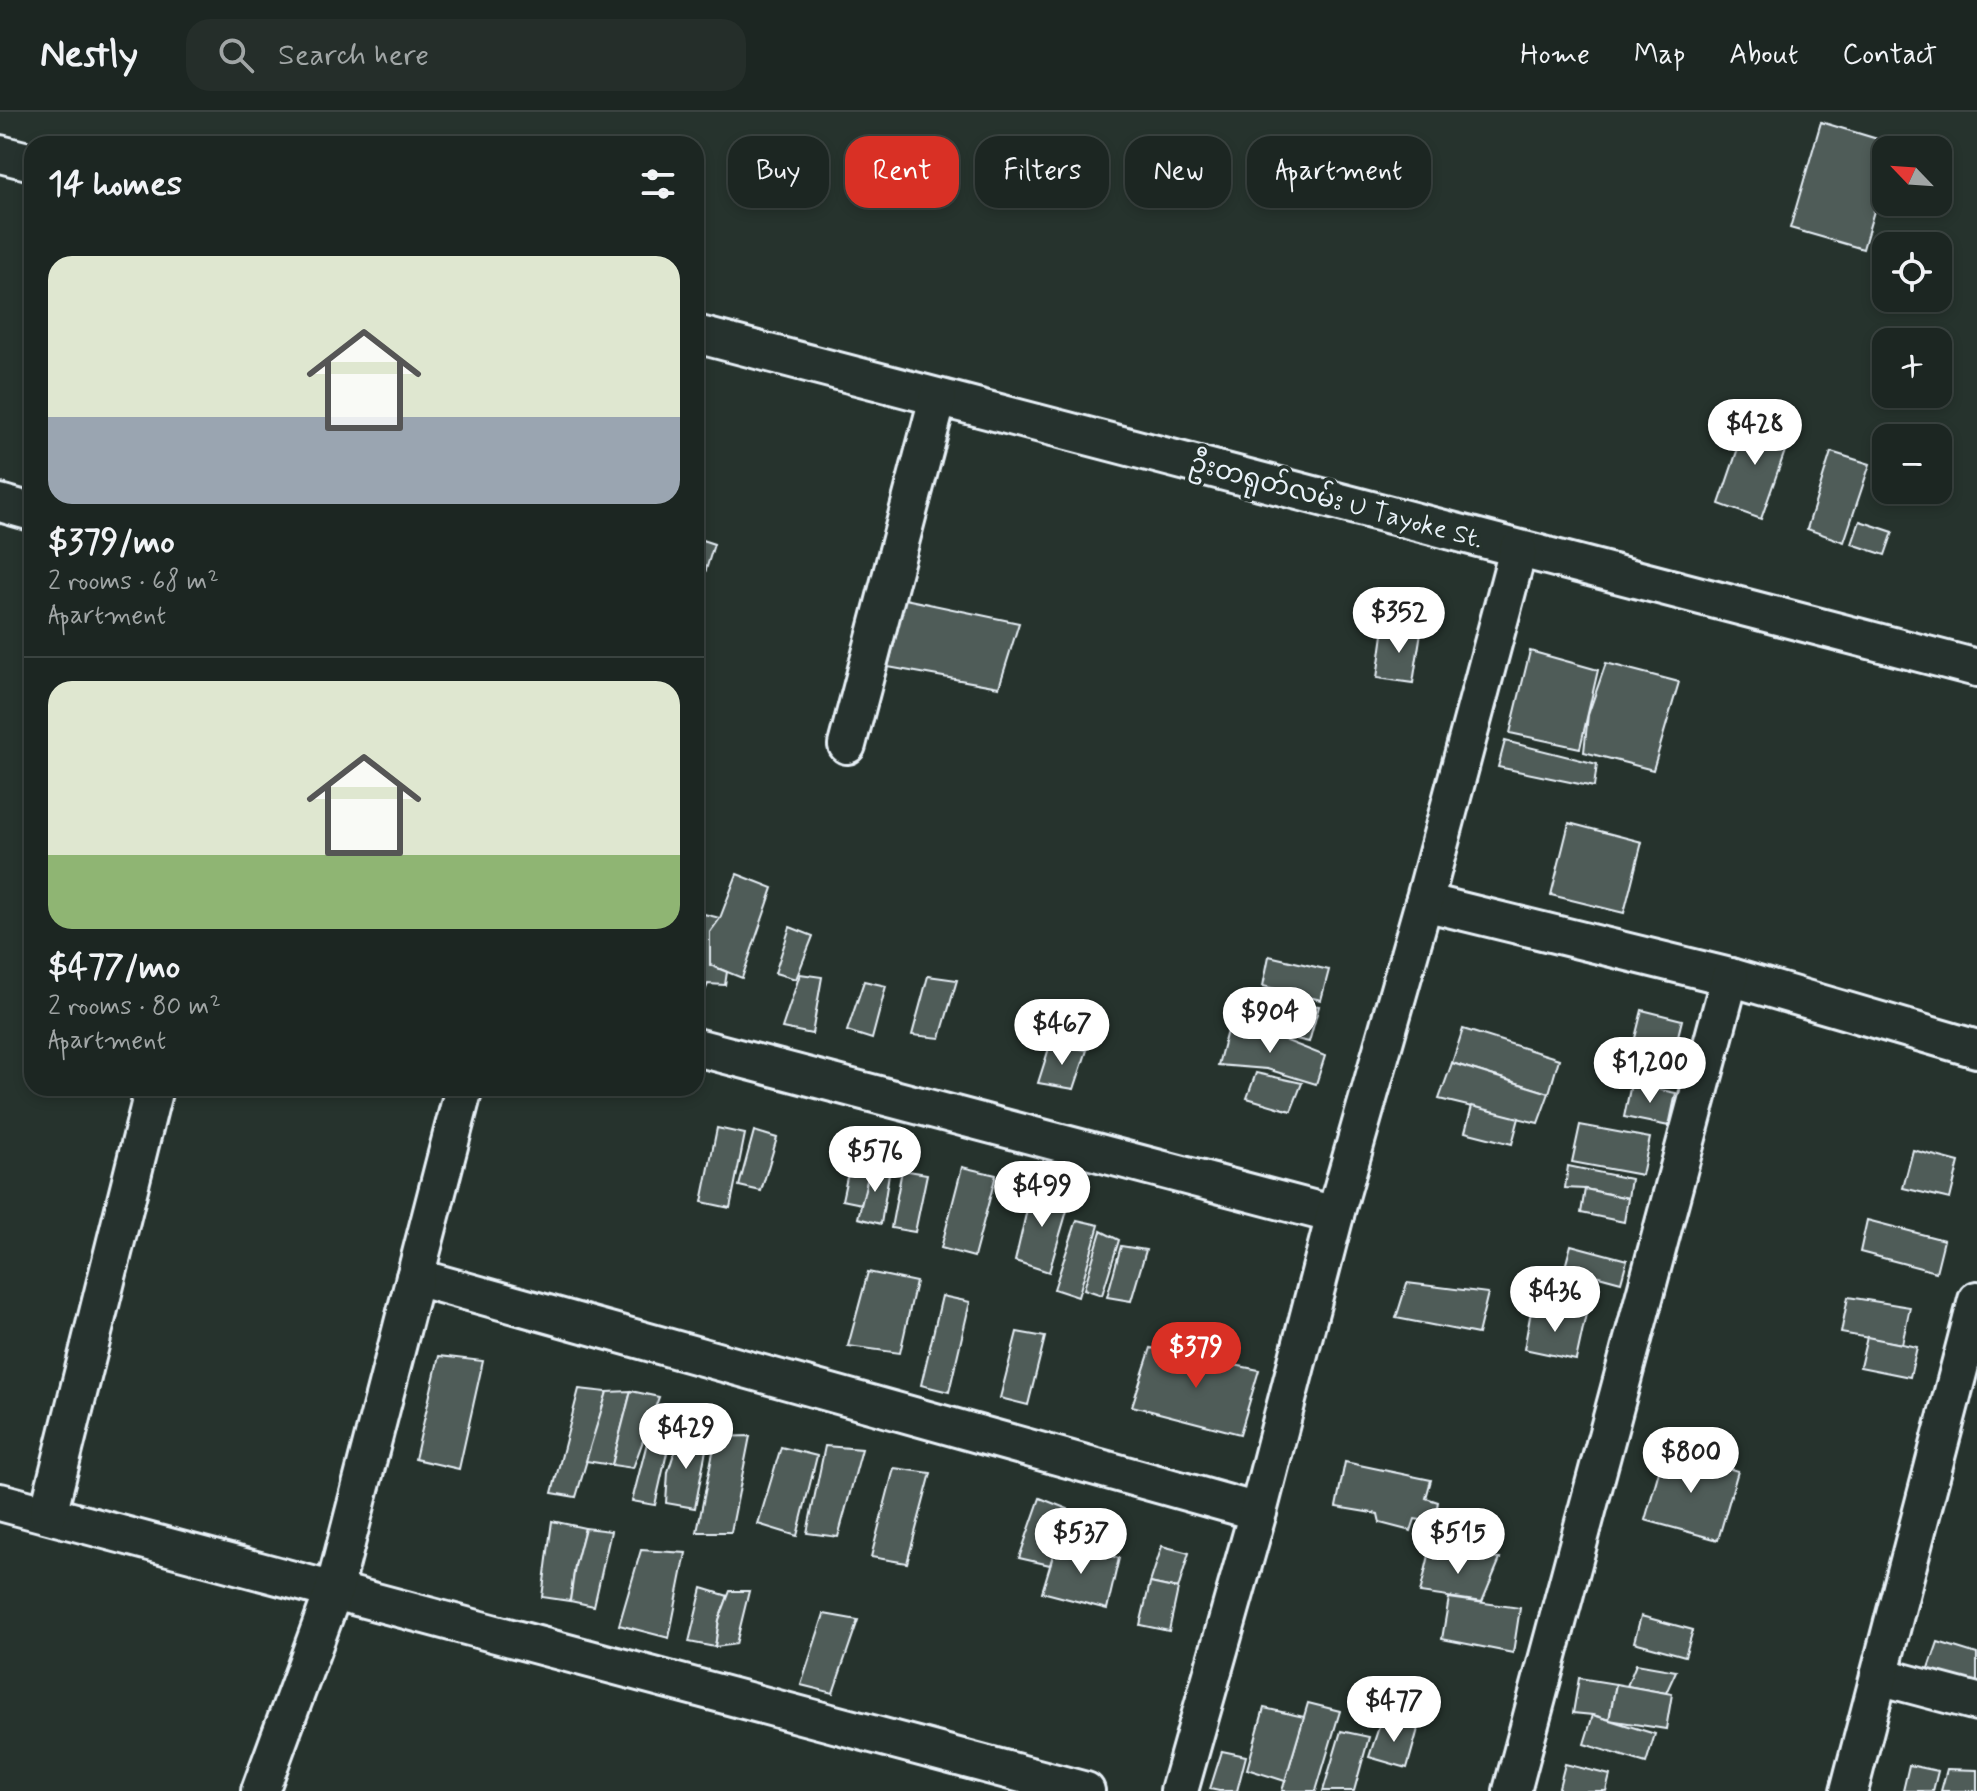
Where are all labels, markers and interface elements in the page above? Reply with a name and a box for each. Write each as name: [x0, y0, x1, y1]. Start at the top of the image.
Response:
search box: [186, 19, 746, 91]
text: Nestly: [40, 31, 138, 80]
icon: search: [214, 33, 258, 77]
text: Search here: [278, 36, 429, 75]
text: Home: [1520, 37, 1590, 74]
text: Map: [1634, 37, 1685, 74]
text: About: [1729, 37, 1798, 74]
text: Contact: [1842, 37, 1937, 74]
chip: Buy: [728, 136, 829, 208]
chip: Rent: [845, 136, 959, 208]
chip: Filters: [975, 136, 1109, 208]
chip: New: [1125, 136, 1231, 208]
chip: Apartment: [1247, 136, 1431, 208]
north arrow: [1872, 136, 1952, 216]
map controls: [1872, 136, 1952, 504]
text: 14 homes: [48, 162, 182, 207]
icon: filters: [636, 162, 680, 206]
button: locate: [1872, 232, 1952, 312]
icon: home: [292, 308, 436, 452]
button: +: [1872, 328, 1952, 408]
pin: $428: [1708, 399, 1802, 467]
text: $428: [1726, 408, 1784, 442]
button: −: [1872, 424, 1952, 504]
street label: ဦးတရုတ်လမ်း U Tayoke St.: [1185, 445, 1487, 559]
text: $379/mo: [48, 520, 175, 565]
text: 2 rooms · 68 m²: [48, 565, 219, 599]
pin: $352: [1352, 587, 1446, 655]
text: $352: [1371, 596, 1427, 630]
text: Apartment: [48, 599, 166, 633]
icon: home: [292, 733, 436, 877]
text: $477/mo: [48, 945, 180, 990]
pin: $904: [1223, 987, 1317, 1055]
text: 2 rooms · 80 m²: [48, 990, 221, 1024]
text: $904: [1241, 996, 1299, 1030]
pin: $467: [1015, 999, 1109, 1067]
text: $467: [1032, 1008, 1092, 1042]
text: Apartment: [48, 1024, 166, 1058]
pin: $1,200: [1585, 1037, 1715, 1105]
text: $1,200: [1612, 1046, 1688, 1080]
pin: $576: [828, 1126, 922, 1194]
text: $576: [847, 1135, 903, 1169]
pin: $499: [995, 1161, 1089, 1229]
text: $499: [1012, 1170, 1072, 1204]
pin: $436: [1508, 1266, 1602, 1334]
text: $436: [1528, 1275, 1582, 1309]
pin: $379: [1149, 1322, 1243, 1390]
text: $379: [1169, 1331, 1223, 1365]
pin: $429: [639, 1403, 733, 1471]
text: $429: [657, 1412, 715, 1446]
pin: $800: [1644, 1427, 1738, 1495]
text: $800: [1661, 1436, 1721, 1470]
pin: $537: [1034, 1508, 1128, 1576]
pin: $515: [1411, 1508, 1505, 1576]
text: $537: [1053, 1517, 1109, 1551]
text: $515: [1430, 1517, 1486, 1551]
pin: $477: [1347, 1676, 1441, 1744]
text: $477: [1365, 1685, 1423, 1719]

